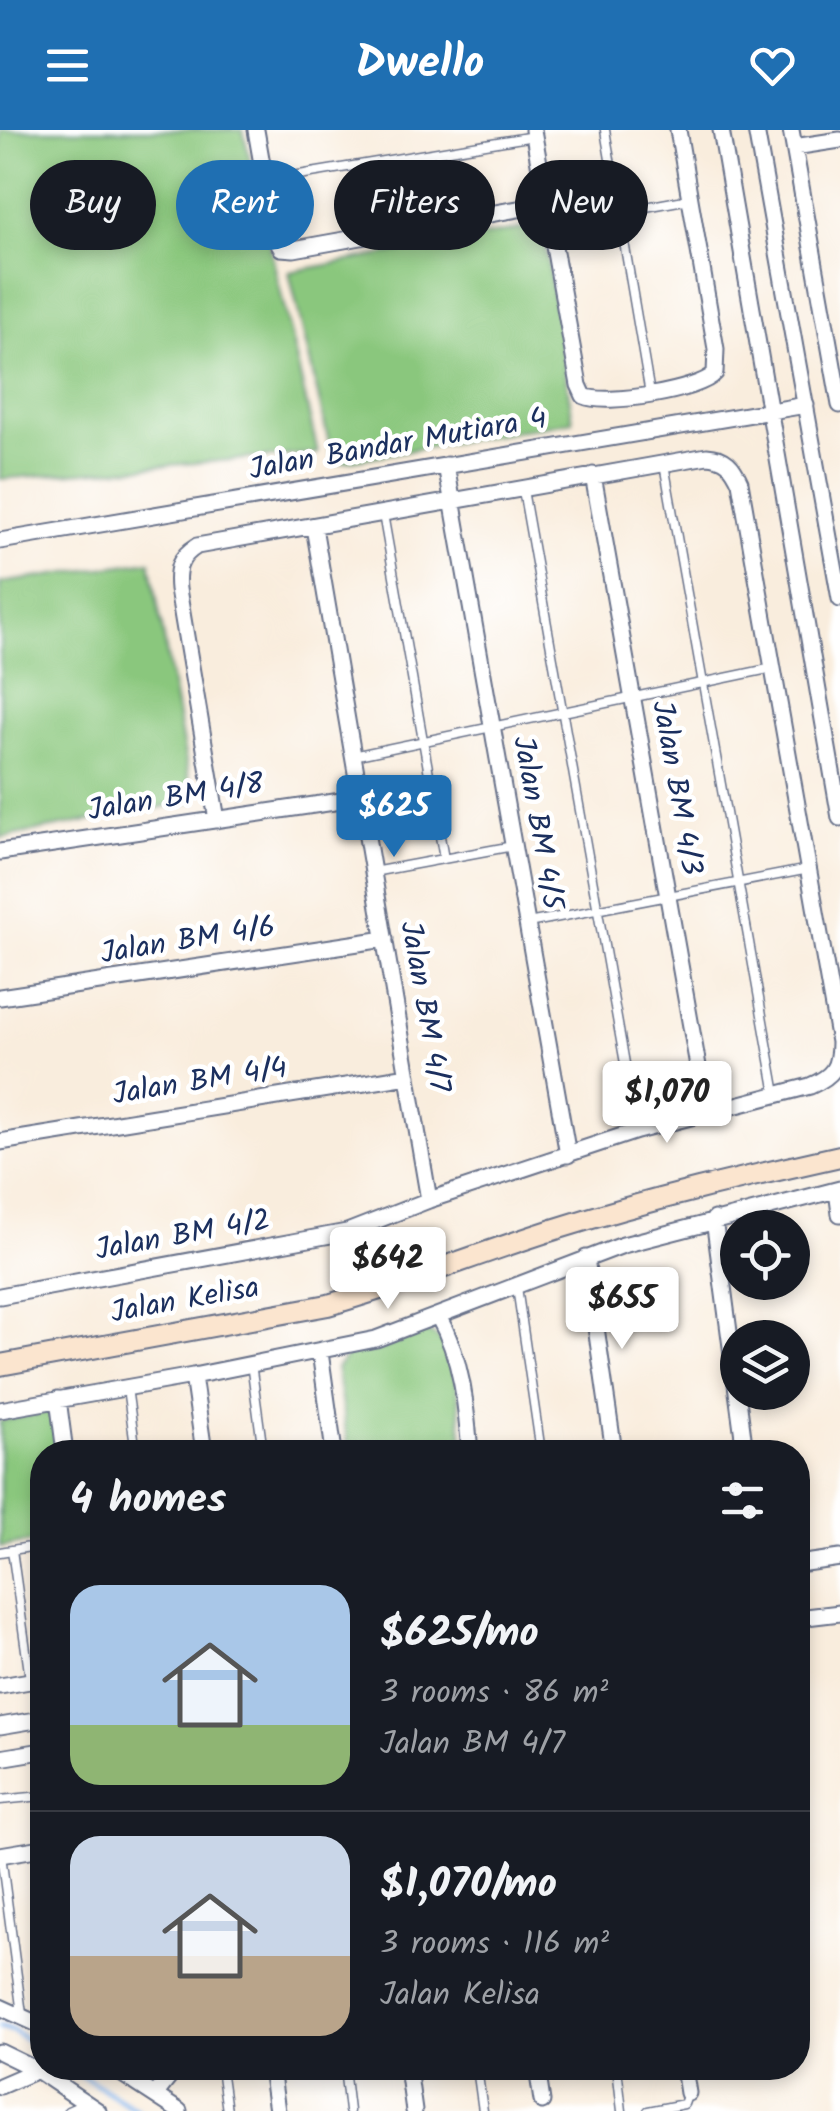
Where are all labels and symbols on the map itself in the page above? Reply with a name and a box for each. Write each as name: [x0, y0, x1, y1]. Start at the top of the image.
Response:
street label: Jalan Bandar Mutiara 4: [246, 395, 550, 495]
street label: Jalan BM 4/3: [637, 697, 715, 879]
street label: Jalan BM 4/5: [498, 732, 576, 916]
street label: Jalan BM 4/8: [85, 760, 268, 836]
pin: $625: [335, 775, 453, 860]
street label: Jalan BM 4/6: [97, 904, 279, 978]
street label: Jalan BM 4/7: [385, 917, 463, 1098]
street label: Jalan BM 4/4: [109, 1045, 291, 1119]
pin: $1,070: [586, 1061, 748, 1146]
street label: Jalan BM 4/2: [92, 1197, 274, 1275]
pin: $642: [329, 1227, 447, 1312]
street label: Jalan Kelisa: [107, 1264, 263, 1338]
pin: $655: [563, 1267, 681, 1352]

